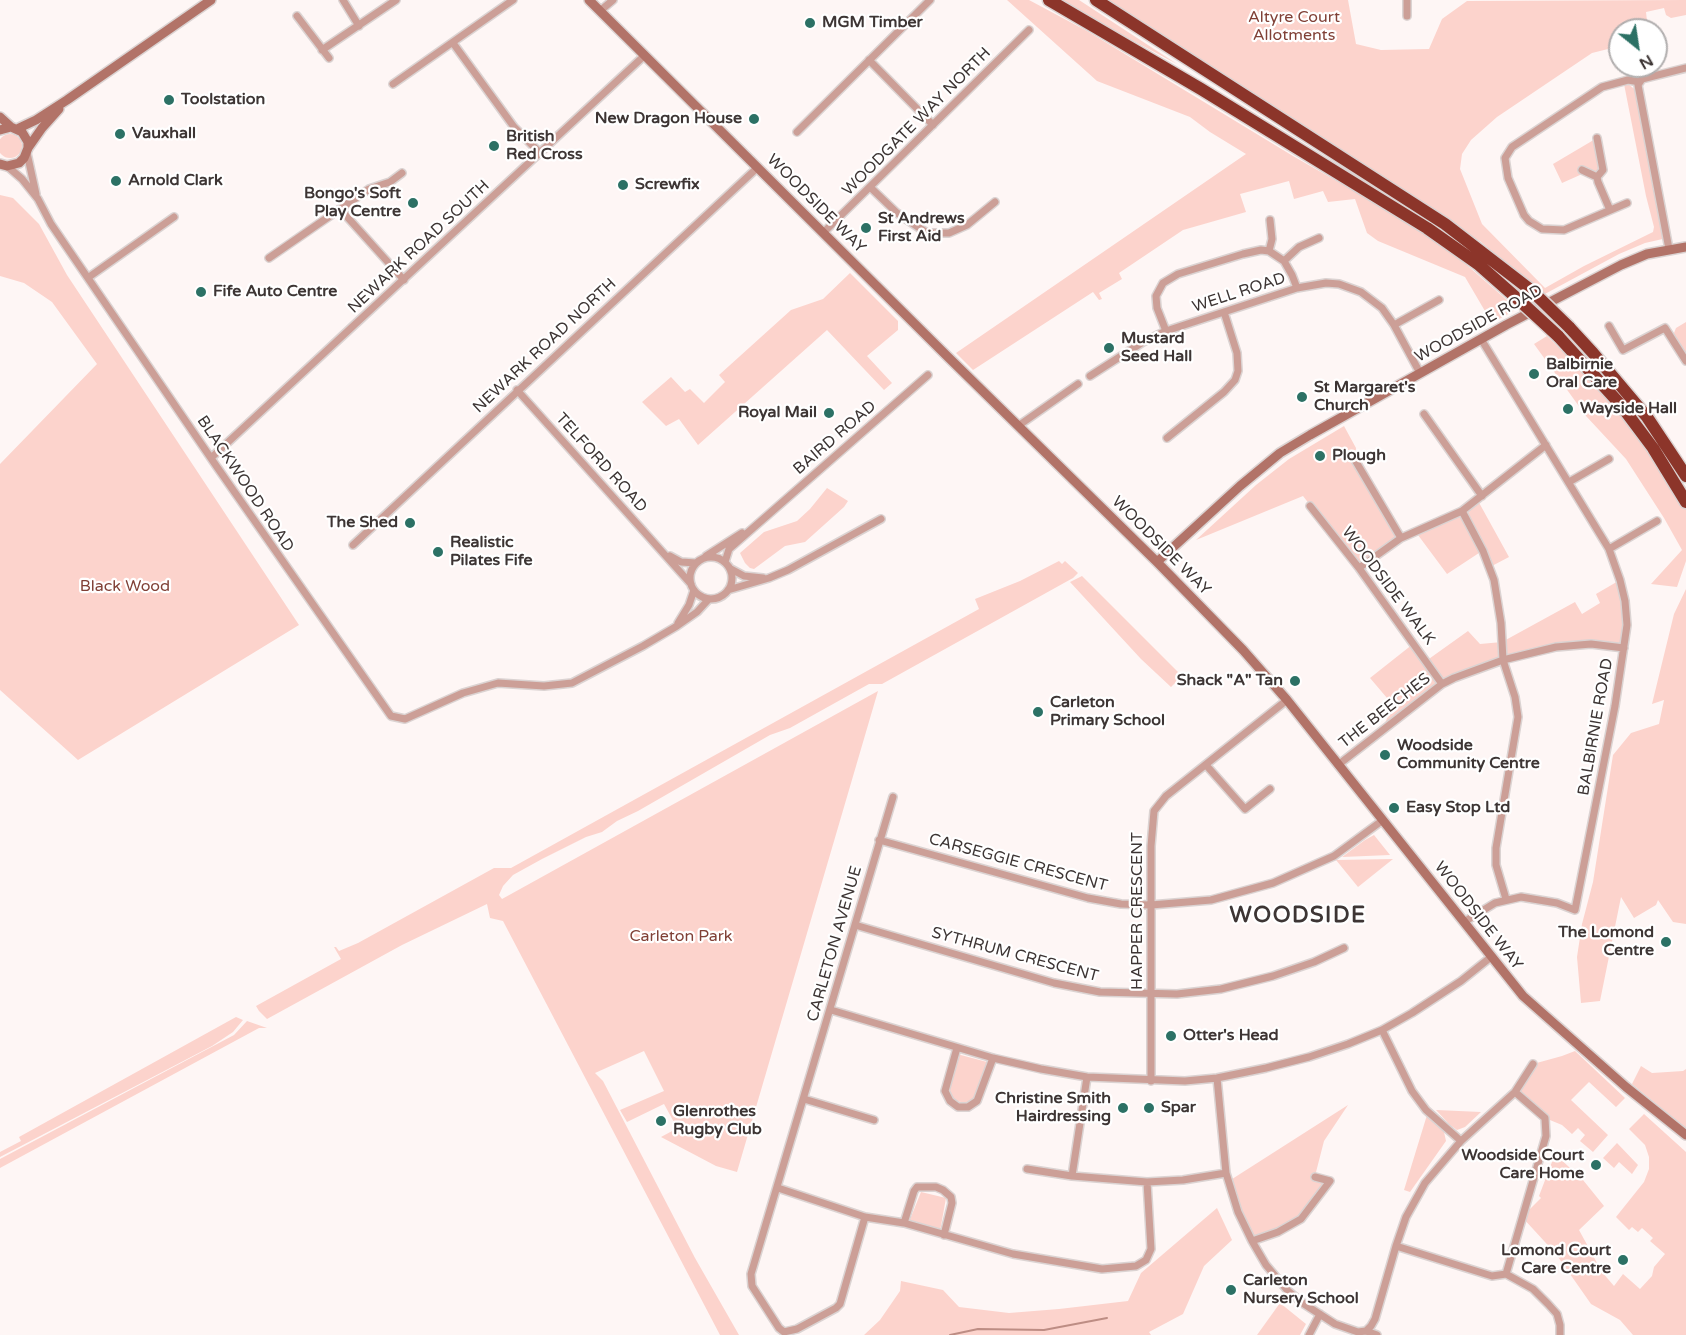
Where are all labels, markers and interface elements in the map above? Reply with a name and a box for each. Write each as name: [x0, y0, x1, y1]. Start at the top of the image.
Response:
park label: Altyre Court Allotments: [1248, 8, 1340, 46]
place label: MGM Timber: [822, 13, 923, 33]
marker: MGM Timber: [803, 16, 817, 30]
north arrow: [1608, 18, 1668, 78]
street label: WOODGATE WAY NORTH: [839, 44, 995, 200]
text: N: [1635, 50, 1657, 74]
place label: Toolstation: [181, 90, 265, 110]
marker: Toolstation: [162, 93, 176, 107]
place label: New Dragon House: [595, 109, 742, 129]
marker: New Dragon House: [747, 112, 761, 126]
place label: Vauxhall: [132, 124, 196, 144]
marker: Vauxhall: [113, 127, 127, 141]
place label: British Red Cross: [506, 127, 583, 165]
marker: British Red Cross: [487, 139, 501, 153]
street label: WOODSIDE WAY: [762, 150, 870, 258]
place label: Arnold Clark: [128, 171, 223, 191]
marker: Arnold Clark: [109, 174, 123, 188]
place label: Screwfix: [635, 175, 700, 195]
street label: NEWARK ROAD SOUTH: [344, 176, 494, 318]
marker: Screwfix: [616, 178, 630, 192]
place label: Bongo's Soft Play Centre: [304, 184, 401, 222]
marker: Bongo's Soft Play Centre: [406, 196, 420, 210]
place label: St Andrews First Aid: [878, 209, 965, 247]
marker: St Andrews First Aid: [859, 221, 873, 235]
street label: WELL ROAD: [1190, 269, 1288, 317]
street label: NEWARK ROAD NORTH: [469, 275, 621, 417]
street label: WOODSIDE ROAD: [1412, 281, 1546, 367]
place label: Fife Auto Centre: [213, 282, 337, 302]
marker: Fife Auto Centre: [194, 285, 208, 299]
place label: Mustard Seed Hall: [1121, 329, 1192, 367]
marker: Mustard Seed Hall: [1102, 341, 1116, 355]
place label: Balbirnie Oral Care: [1546, 355, 1617, 393]
marker: Balbirnie Oral Care: [1527, 367, 1541, 381]
place label: St Margaret's Church: [1314, 378, 1415, 416]
marker: St Margaret's Church: [1295, 390, 1309, 404]
street label: BAIRD ROAD: [790, 397, 880, 479]
place label: Wayside Hall: [1580, 399, 1677, 419]
marker: Wayside Hall: [1561, 402, 1575, 416]
place label: Royal Mail: [738, 403, 817, 423]
marker: Royal Mail: [822, 406, 836, 420]
street label: TELFORD ROAD: [551, 409, 651, 517]
street label: BLACKWOOD ROAD: [192, 412, 298, 556]
place label: Plough: [1332, 446, 1386, 466]
marker: Plough: [1313, 449, 1327, 463]
street label: WOODSIDE WAY: [1107, 492, 1215, 600]
place label: The Shed: [327, 513, 398, 533]
marker: The Shed: [403, 516, 417, 530]
street label: WOODSIDE WALK: [1337, 523, 1439, 649]
place label: Realistic Pilates Fife: [450, 533, 533, 571]
marker: Realistic Pilates Fife: [431, 545, 445, 559]
park label: Black Wood: [80, 577, 170, 597]
street label: BALBIRNIE ROAD: [1574, 657, 1618, 797]
street label: THE BEECHES: [1335, 669, 1435, 753]
place label: Shack "A" Tan: [1177, 671, 1283, 691]
marker: Shack "A" Tan: [1288, 674, 1302, 688]
place label: Carleton Primary School: [1050, 693, 1165, 731]
marker: Carleton Primary School: [1031, 705, 1045, 719]
place label: Woodside Community Centre: [1397, 736, 1540, 774]
marker: Woodside Community Centre: [1378, 748, 1392, 762]
place label: Easy Stop Ltd: [1406, 798, 1510, 818]
marker: Easy Stop Ltd: [1387, 801, 1401, 815]
street label: CARSEGGIE CRESCENT: [927, 830, 1109, 896]
street label: HAPPER CRESCENT: [1128, 832, 1148, 990]
street label: WOODSIDE WAY: [1430, 858, 1526, 974]
street label: CARLETON AVENUE: [804, 864, 866, 1024]
district label: WOODSIDE: [1230, 903, 1366, 929]
street label: SYTHRUM CRESCENT: [929, 923, 1101, 987]
place label: The Lomond Centre: [1558, 923, 1654, 961]
park label: Carleton Park: [629, 927, 733, 947]
marker: The Lomond Centre: [1659, 935, 1673, 949]
place label: Otter's Head: [1183, 1026, 1279, 1046]
marker: Otter's Head: [1164, 1029, 1178, 1043]
place label: Christine Smith Hairdressing: [995, 1089, 1111, 1127]
place label: Spar: [1161, 1098, 1196, 1118]
marker: Christine Smith Hairdressing: [1116, 1101, 1130, 1115]
marker: Spar: [1142, 1101, 1156, 1115]
place label: Glenrothes Rugby Club: [673, 1102, 762, 1140]
marker: Glenrothes Rugby Club: [654, 1114, 668, 1128]
place label: Woodside Court Care Home: [1461, 1146, 1584, 1184]
marker: Woodside Court Care Home: [1589, 1158, 1603, 1172]
place label: Lomond Court Care Centre: [1501, 1241, 1611, 1279]
marker: Lomond Court Care Centre: [1616, 1253, 1630, 1267]
place label: Carleton Nursery School: [1243, 1271, 1359, 1309]
marker: Carleton Nursery School: [1224, 1283, 1238, 1297]

